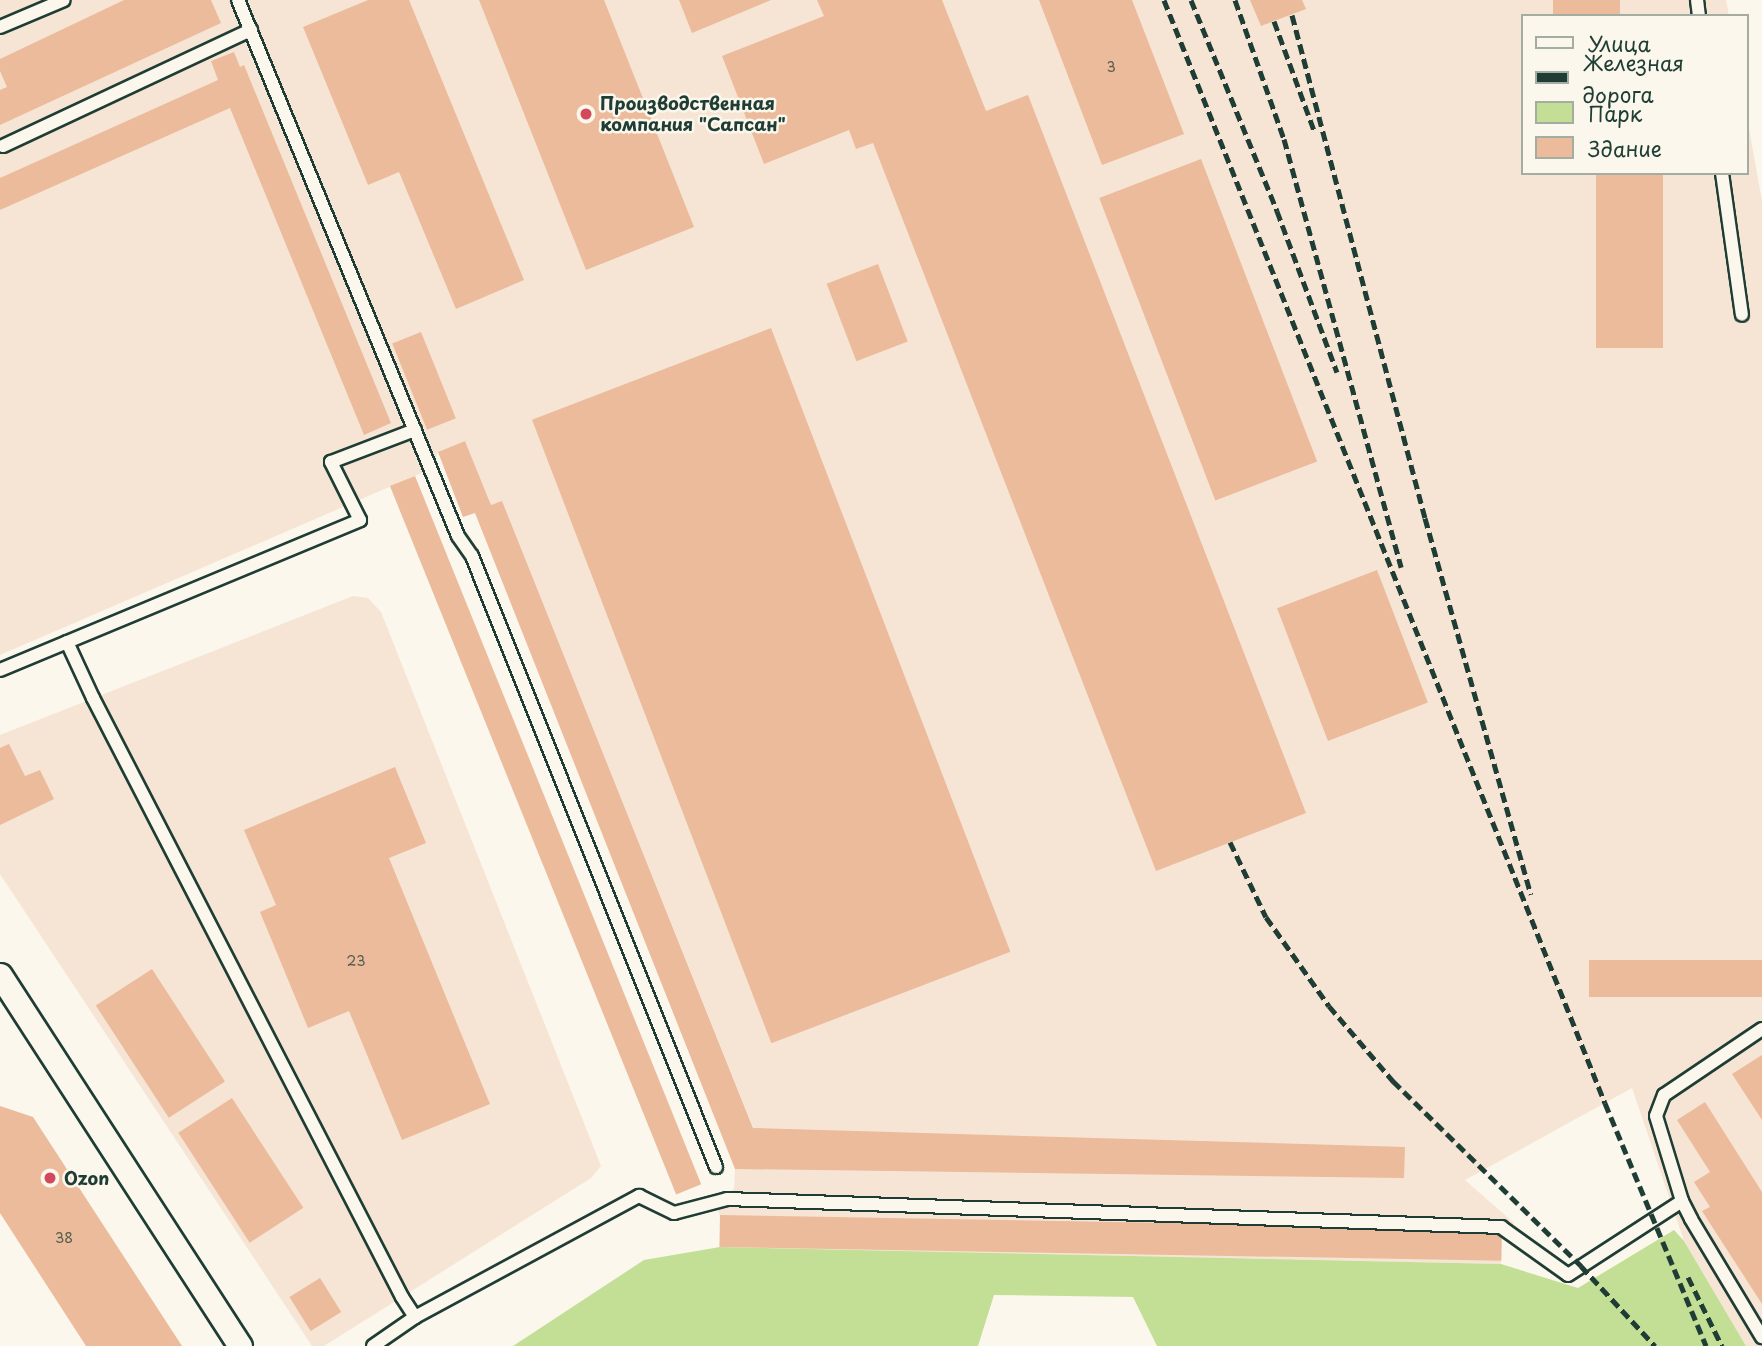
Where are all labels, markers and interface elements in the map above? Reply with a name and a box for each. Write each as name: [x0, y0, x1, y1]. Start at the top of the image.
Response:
legend: [1520, 14, 1748, 175]
text: Улица: [1588, 27, 1651, 59]
text: Железная дорога: [1583, 46, 1684, 110]
house number: 3: [1106, 59, 1116, 75]
place label: Производственная компания "Сапсан": [600, 93, 786, 136]
text: Парк: [1588, 97, 1642, 129]
marker: Производственная компания "Сапсан": [578, 106, 594, 122]
text: Здание: [1588, 132, 1662, 164]
house number: 23: [347, 953, 365, 969]
place label: Ozon: [64, 1167, 109, 1189]
marker: Ozon: [42, 1170, 58, 1186]
house number: 38: [55, 1230, 73, 1246]

